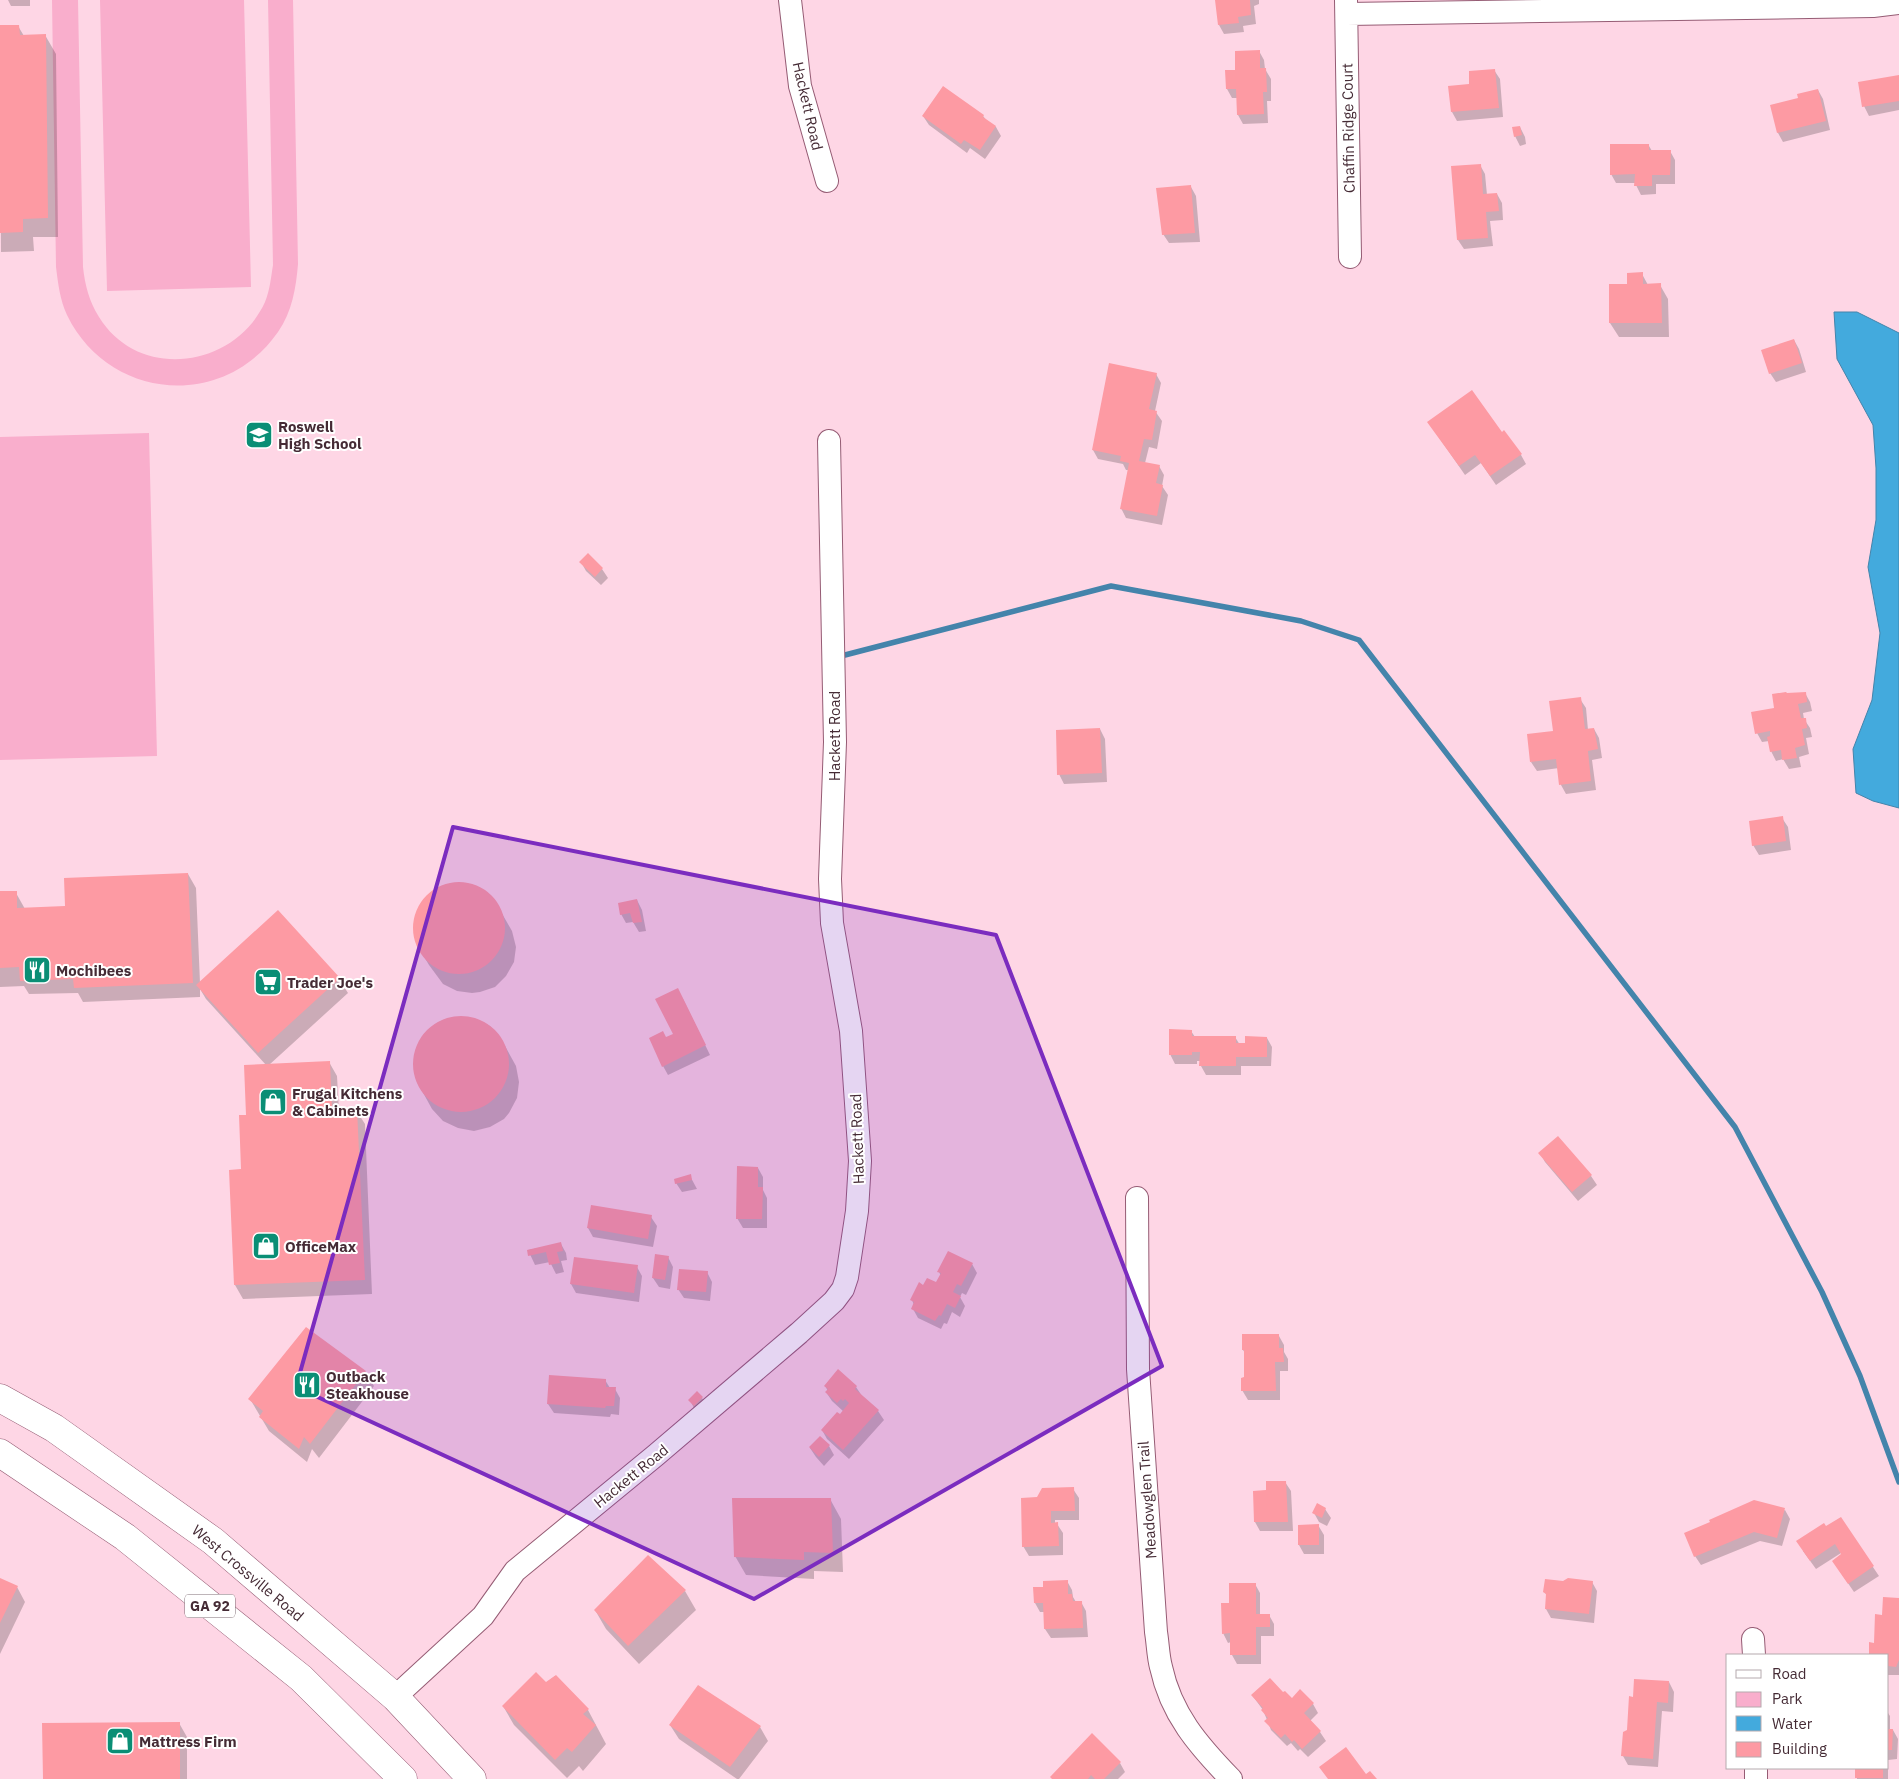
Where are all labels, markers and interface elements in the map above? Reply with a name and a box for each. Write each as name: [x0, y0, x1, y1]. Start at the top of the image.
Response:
street label: Hackett Road: [789, 60, 827, 152]
street label: Chaffin Ridge Court: [1337, 63, 1359, 193]
place label: Roswell High School: [278, 417, 362, 453]
school or university icon: Roswell High School: [244, 420, 274, 450]
street label: Hackett Road: [825, 691, 844, 781]
restaurant icon: Mochibees: [22, 955, 52, 985]
place label: Mochibees: [56, 961, 132, 980]
supermarket icon: Trader Joe's: [253, 967, 283, 997]
place label: Trader Joe's: [287, 973, 374, 992]
place label: Frugal Kitchens & Cabinets: [292, 1084, 403, 1120]
shop icon: Frugal Kitchens & Cabinets: [258, 1087, 288, 1117]
street label: Hackett Road: [846, 1093, 868, 1185]
shop icon: OfficeMax: [251, 1231, 281, 1261]
place label: OfficeMax: [285, 1237, 357, 1256]
place label: Outback Steakhouse: [326, 1367, 409, 1403]
restaurant icon: Outback Steakhouse: [292, 1370, 322, 1400]
street label: Hackett Road: [590, 1440, 672, 1512]
street label: Meadowglen Trail: [1133, 1440, 1161, 1560]
street label: West Crossville Road: [188, 1521, 308, 1625]
road number: GA 92: [185, 1594, 235, 1618]
legend: [1726, 1654, 1889, 1769]
text: Road: [1772, 1664, 1807, 1683]
text: Park: [1772, 1689, 1802, 1708]
text: Water: [1772, 1714, 1813, 1733]
shop icon: Mattress Firm: [105, 1726, 135, 1756]
place label: Mattress Firm: [139, 1732, 237, 1751]
text: Building: [1772, 1739, 1827, 1758]

